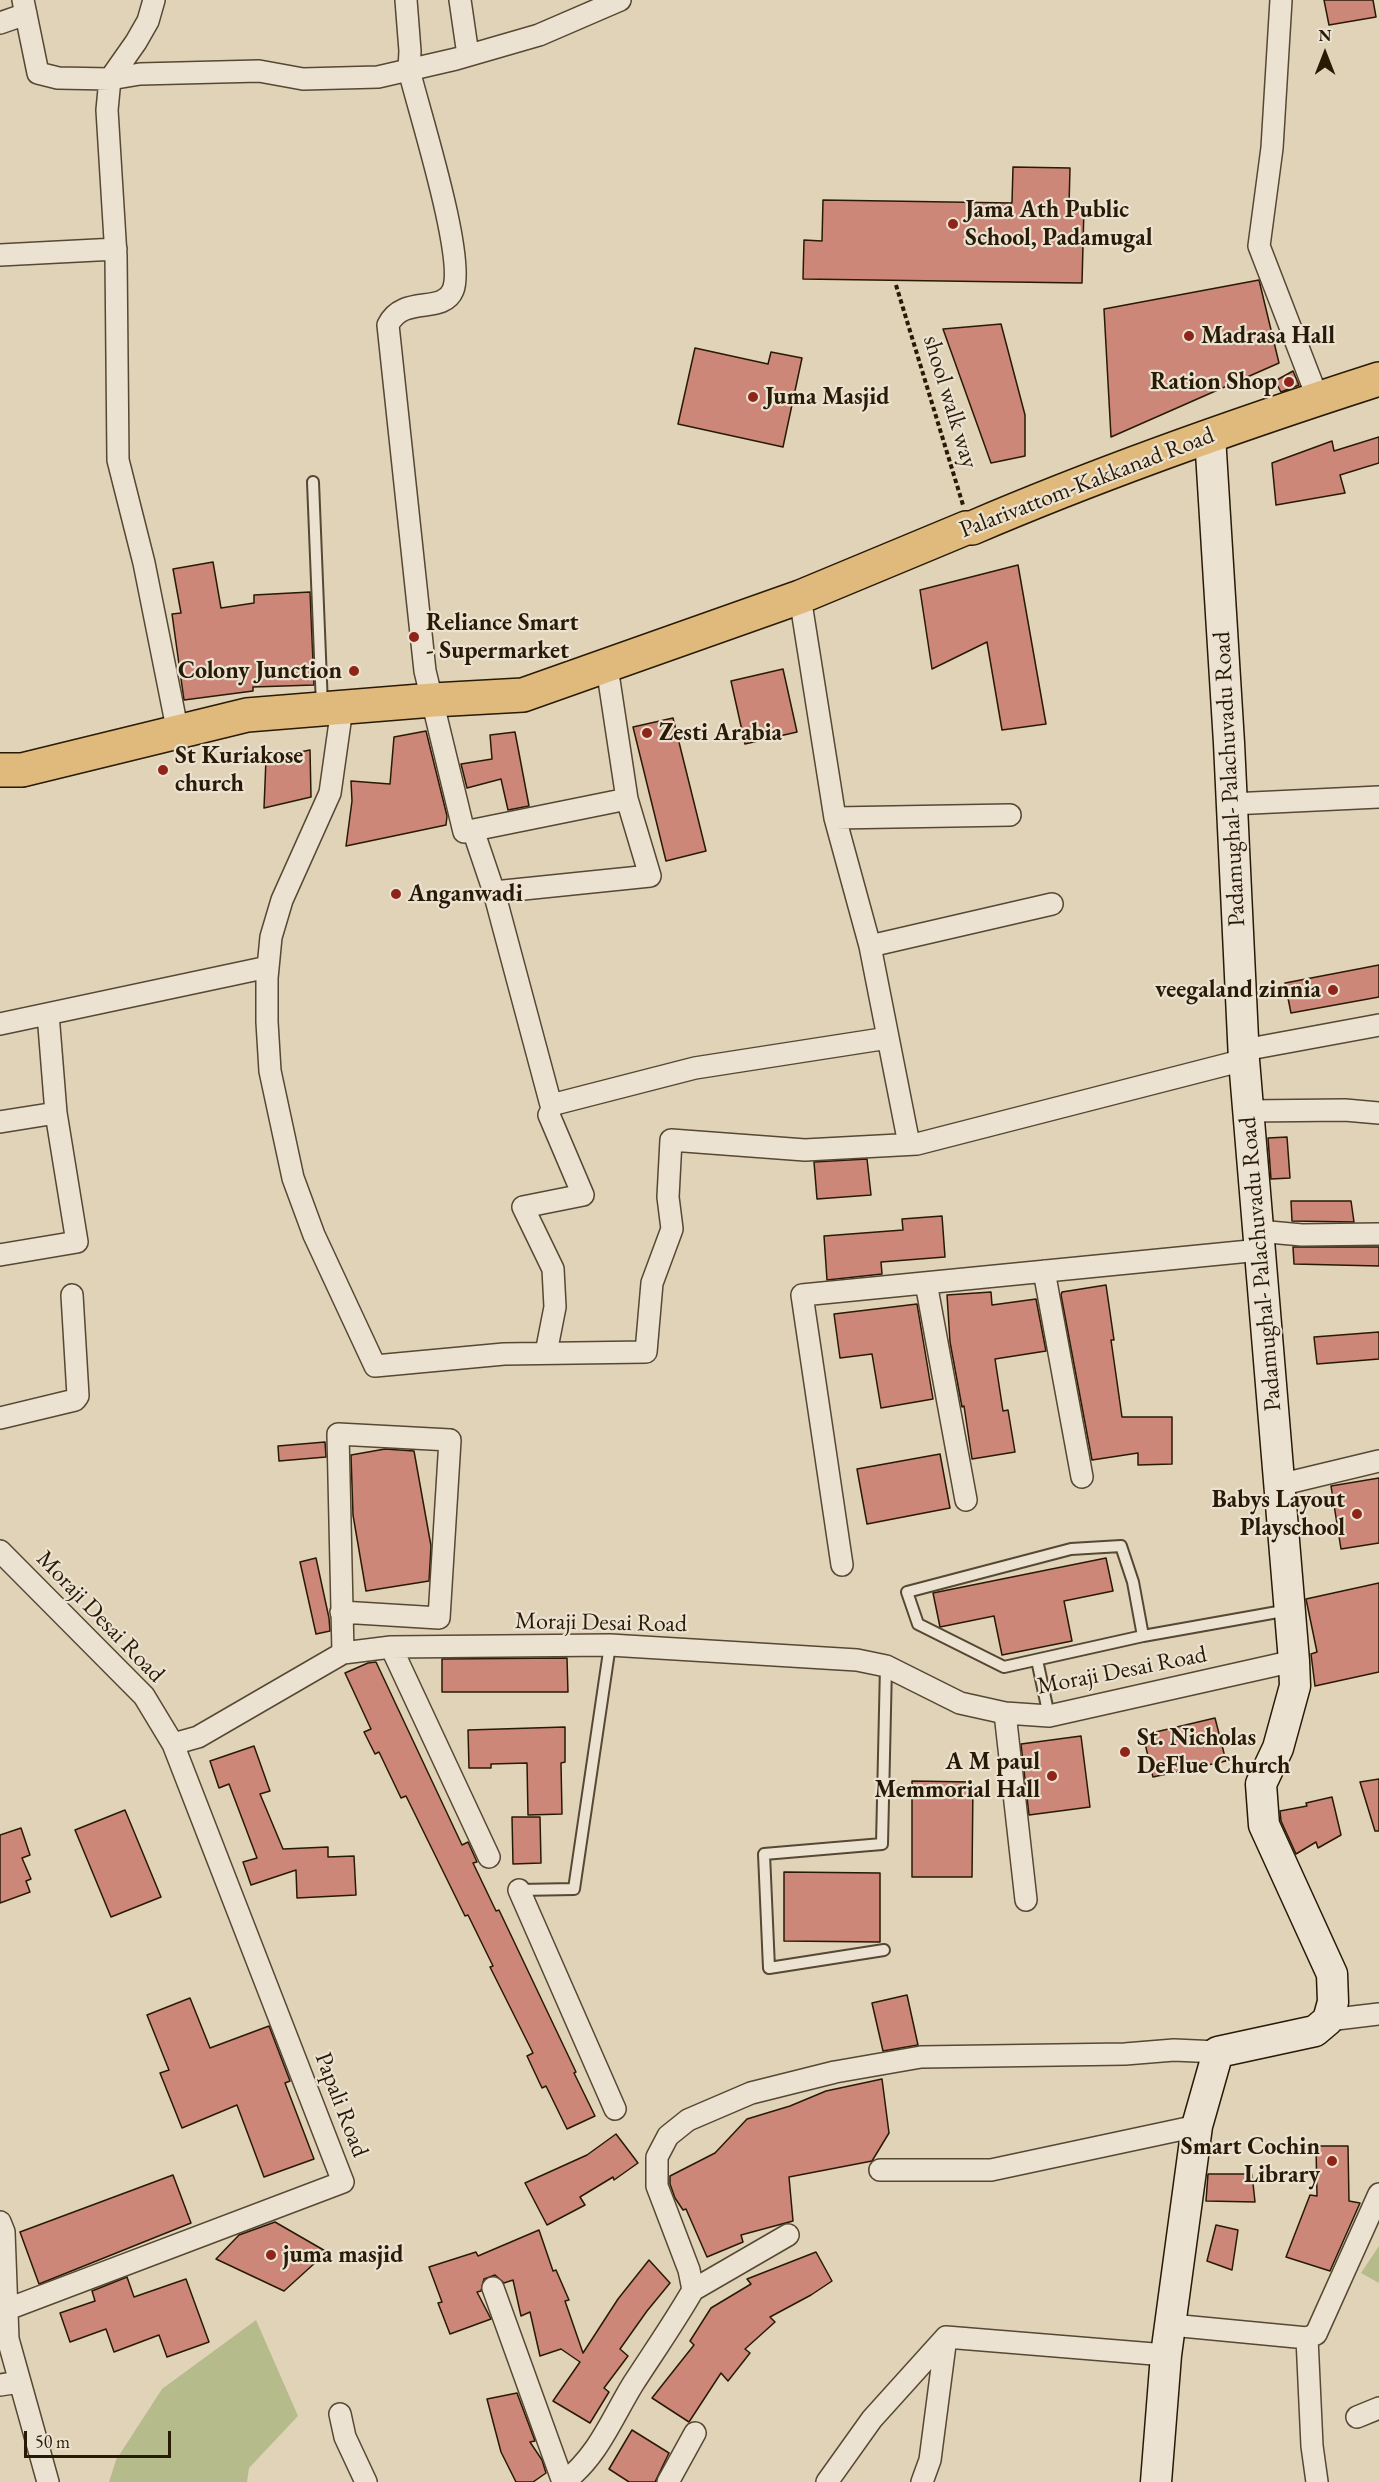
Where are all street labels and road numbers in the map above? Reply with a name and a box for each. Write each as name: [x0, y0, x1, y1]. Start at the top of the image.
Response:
street label: shool walk way: [916, 332, 984, 472]
street label: Palarivattom-Kakkanad Road: [956, 421, 1218, 545]
street label: Padamughal- Palachuvadu Road: [1208, 631, 1252, 927]
street label: Padamughal- Palachuvadu Road: [1234, 1116, 1288, 1412]
street label: Moraji Desai Road: [30, 1545, 170, 1689]
street label: Moraji Desai Road: [515, 1607, 687, 1639]
street label: Moraji Desai Road: [1035, 1640, 1209, 1702]
street label: Papali Road: [308, 2049, 374, 2161]

